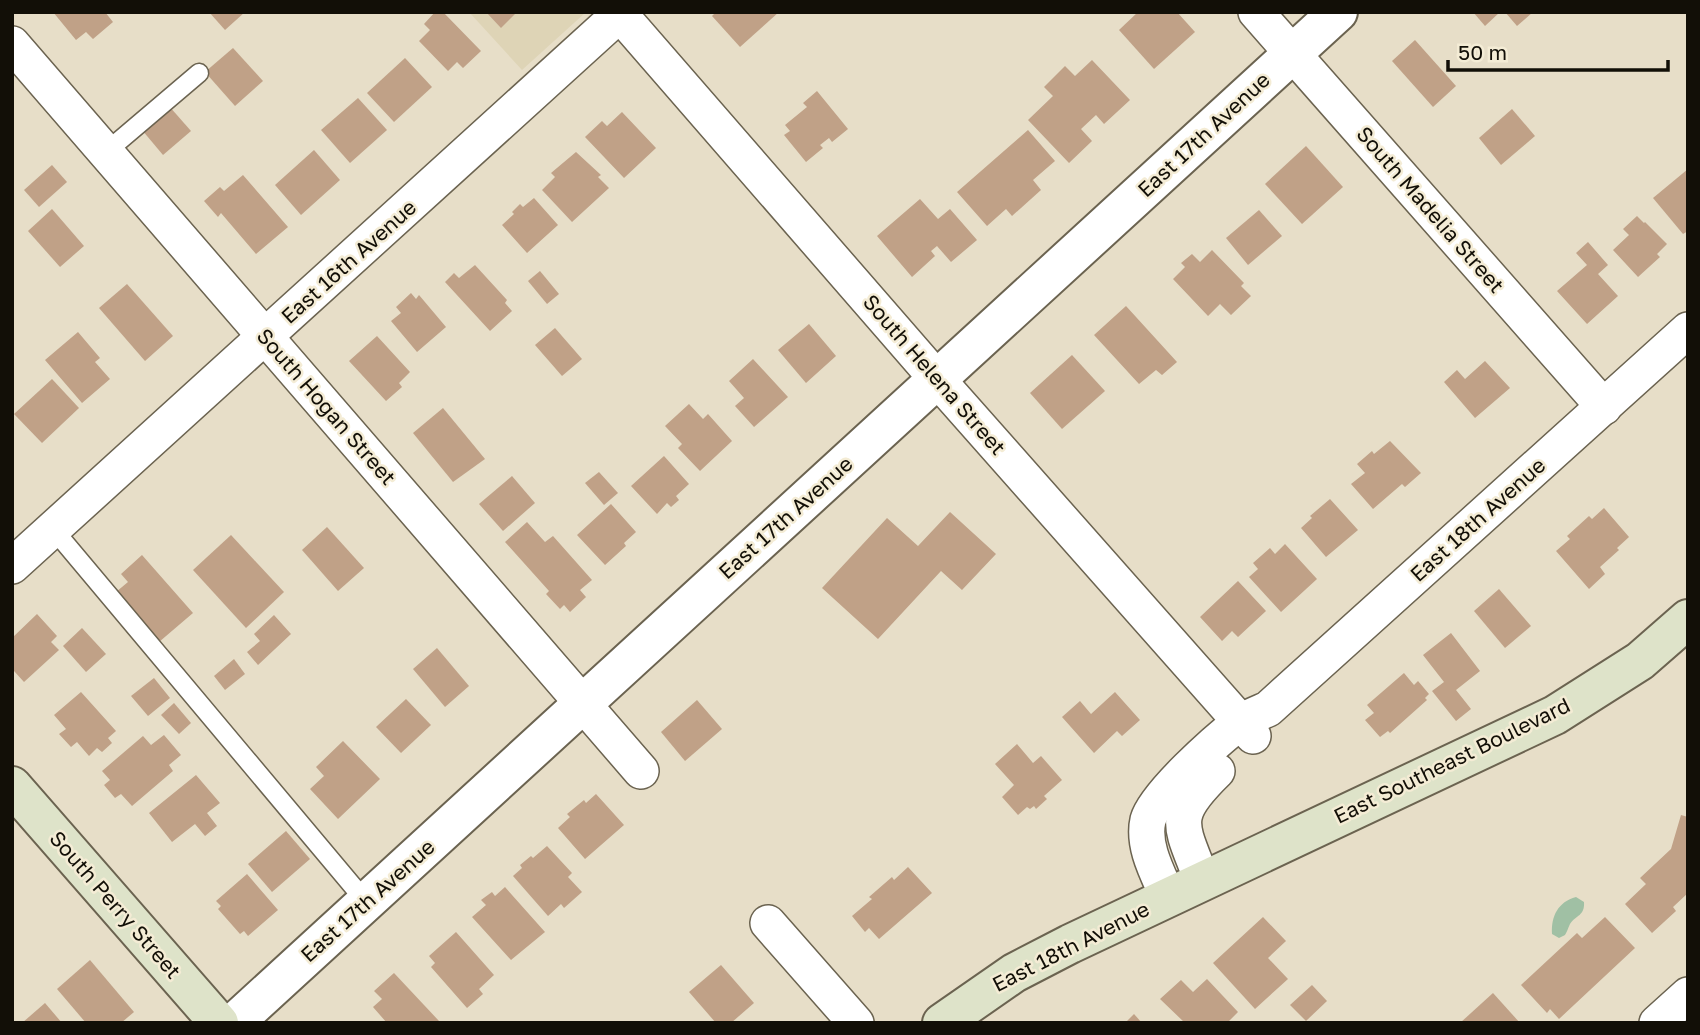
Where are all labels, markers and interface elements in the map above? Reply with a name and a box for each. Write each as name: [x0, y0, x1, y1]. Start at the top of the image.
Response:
scale bar: [1448, 28, 1668, 72]
text: 50 m: [1458, 39, 1507, 65]
street label: East 17th Avenue: [1132, 66, 1275, 202]
street label: South Madelia Street: [1351, 121, 1510, 298]
street label: East 16th Avenue: [275, 194, 421, 329]
street label: South Helena Street: [858, 289, 1012, 460]
street label: South Hogan Street: [252, 323, 402, 490]
street label: East 17th Avenue: [713, 450, 858, 584]
street label: East 18th Avenue: [1404, 452, 1550, 587]
street label: East Southeast Boulevard: [1329, 692, 1574, 829]
street label: South Perry Street: [45, 825, 187, 984]
street label: East 17th Avenue: [295, 833, 440, 967]
street label: East 18th Avenue: [988, 895, 1153, 997]

